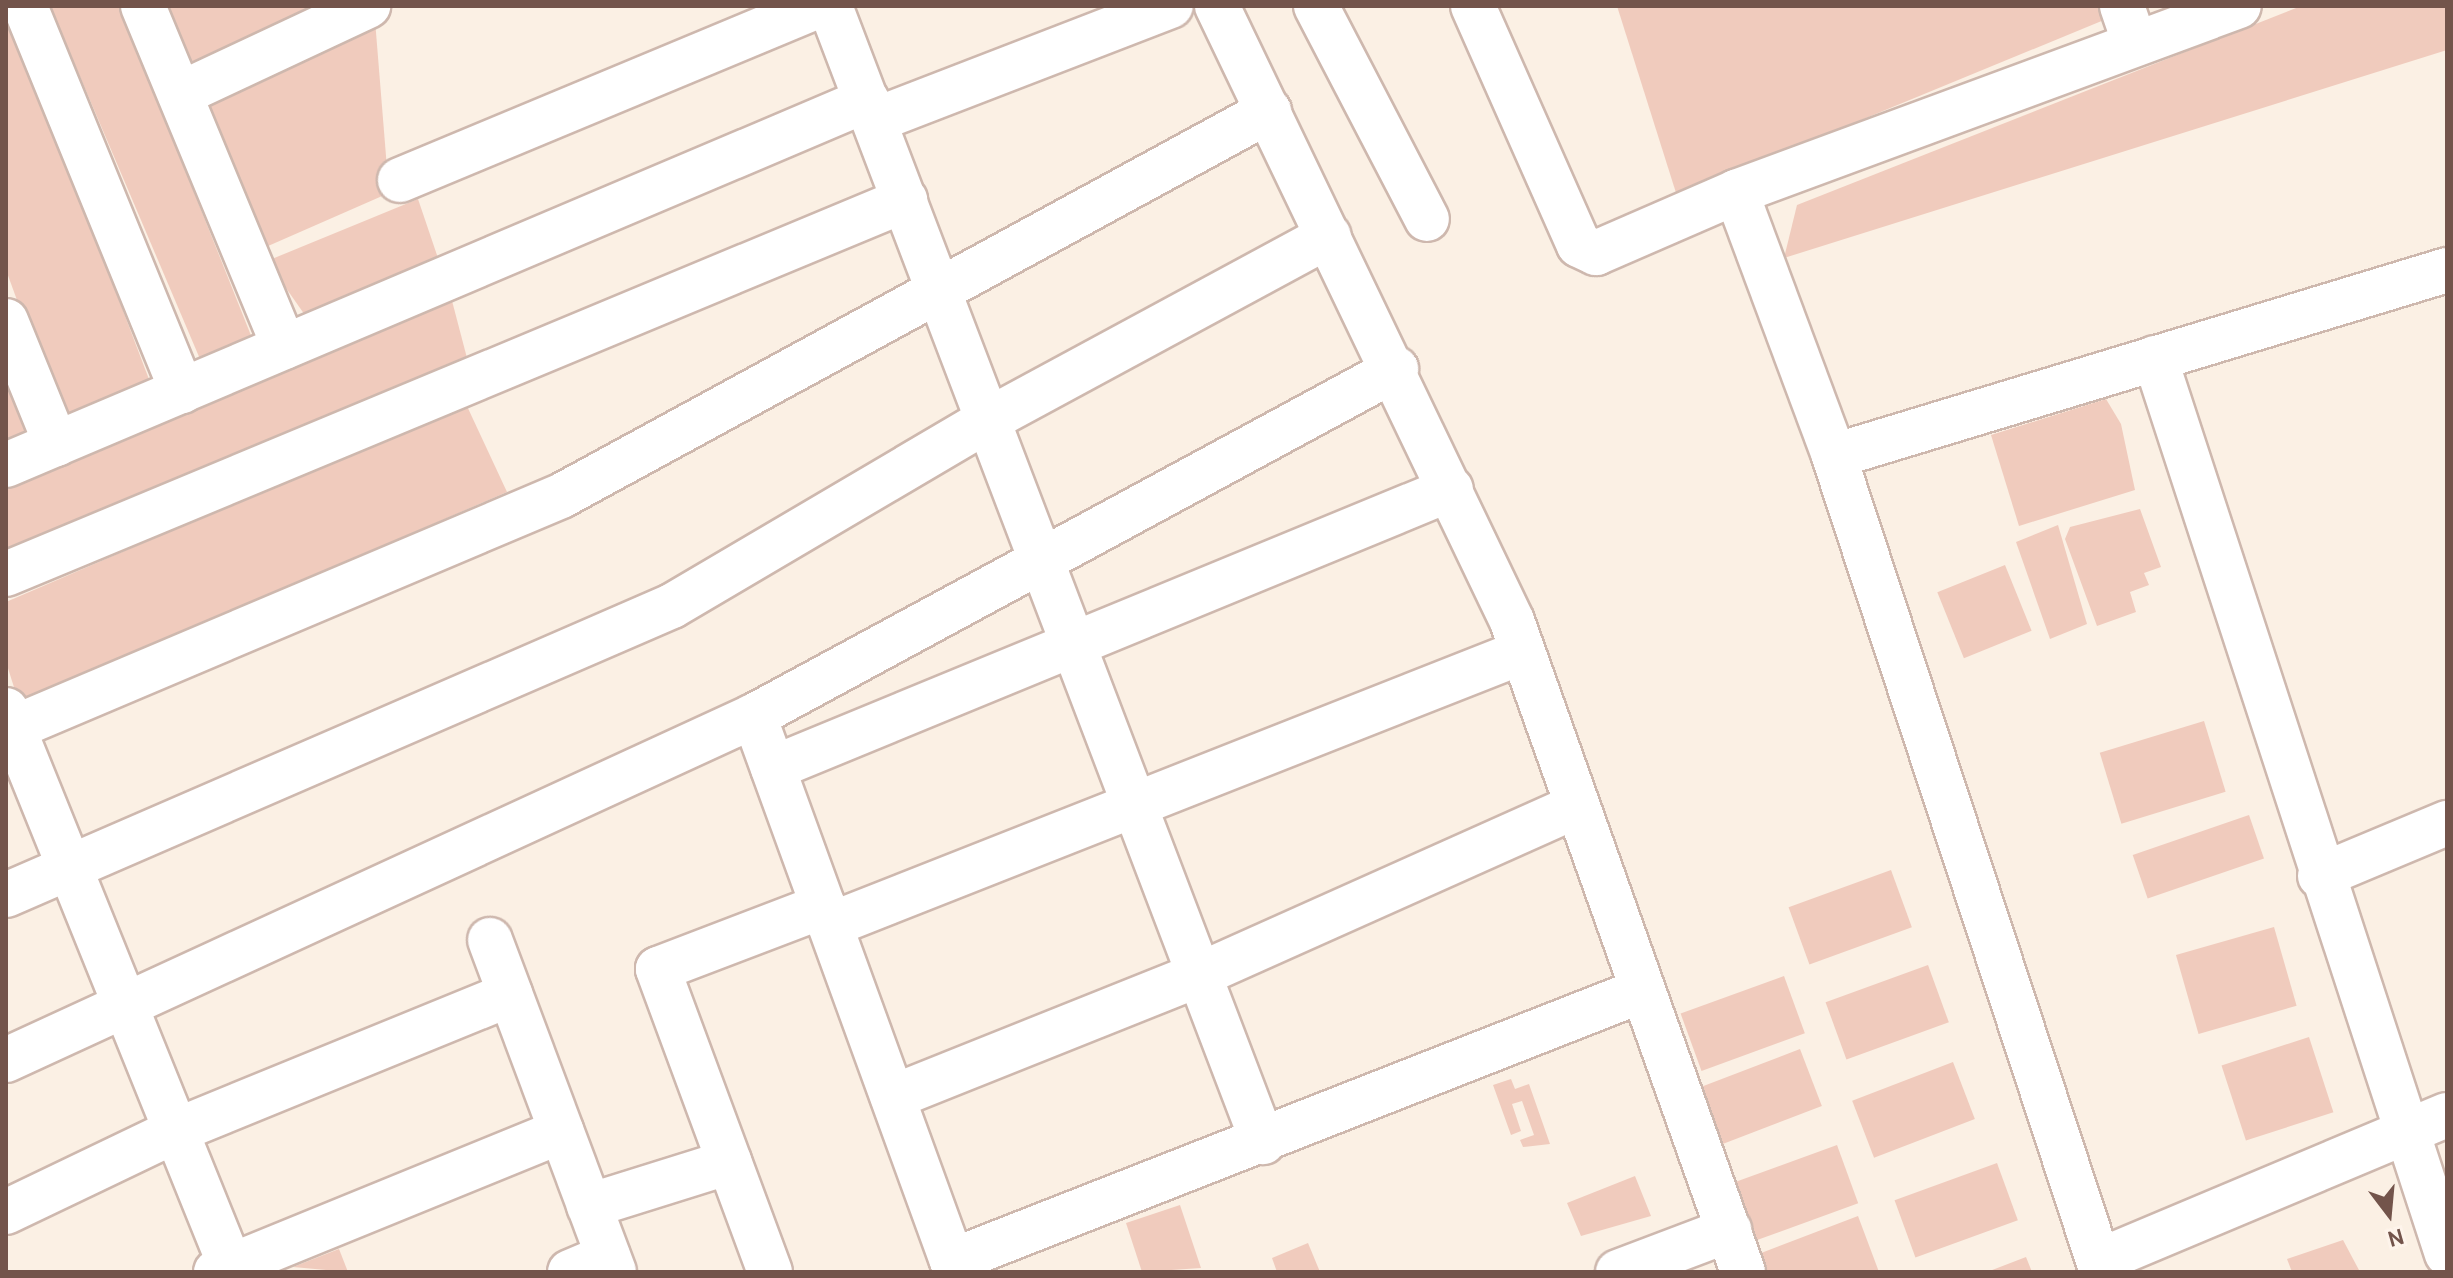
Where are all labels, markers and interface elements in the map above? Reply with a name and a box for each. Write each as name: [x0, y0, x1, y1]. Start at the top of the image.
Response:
north arrow: [2349, 1174, 2429, 1254]
text: N: [2385, 1222, 2407, 1253]

